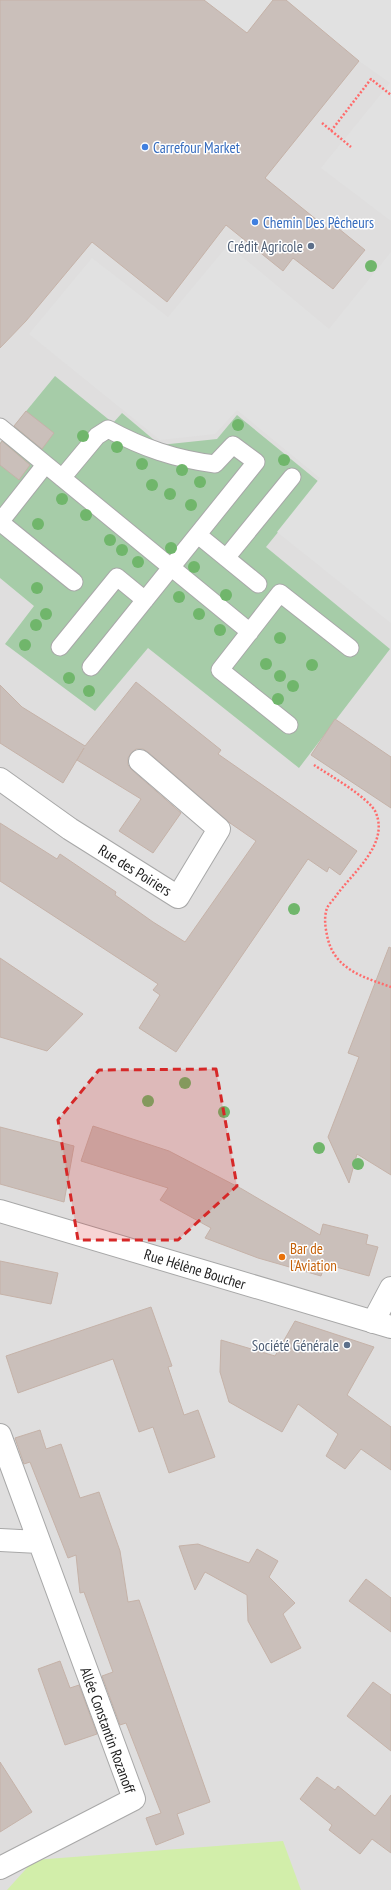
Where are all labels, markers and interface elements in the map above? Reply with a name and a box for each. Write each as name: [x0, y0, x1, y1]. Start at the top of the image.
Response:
place label: Carrefour Market: [153, 138, 240, 157]
marker: Carrefour Market: [140, 142, 150, 152]
place label: Chemin Des Pêcheurs: [263, 213, 374, 232]
marker: Chemin Des Pêcheurs: [250, 217, 260, 227]
place label: Crédit Agricole: [227, 237, 303, 256]
marker: Crédit Agricole: [306, 241, 316, 251]
street label: Rue des Poiriers: [95, 840, 175, 900]
place label: Bar de l'Aviation: [290, 1239, 337, 1275]
street label: Rue Hélène Boucher: [142, 1245, 249, 1294]
marker: Bar de l'Aviation: [277, 1252, 287, 1262]
place label: Société Générale: [252, 1336, 339, 1355]
marker: Société Générale: [342, 1340, 352, 1350]
street label: Allée Constantin Rozanoff: [76, 1664, 140, 1797]

